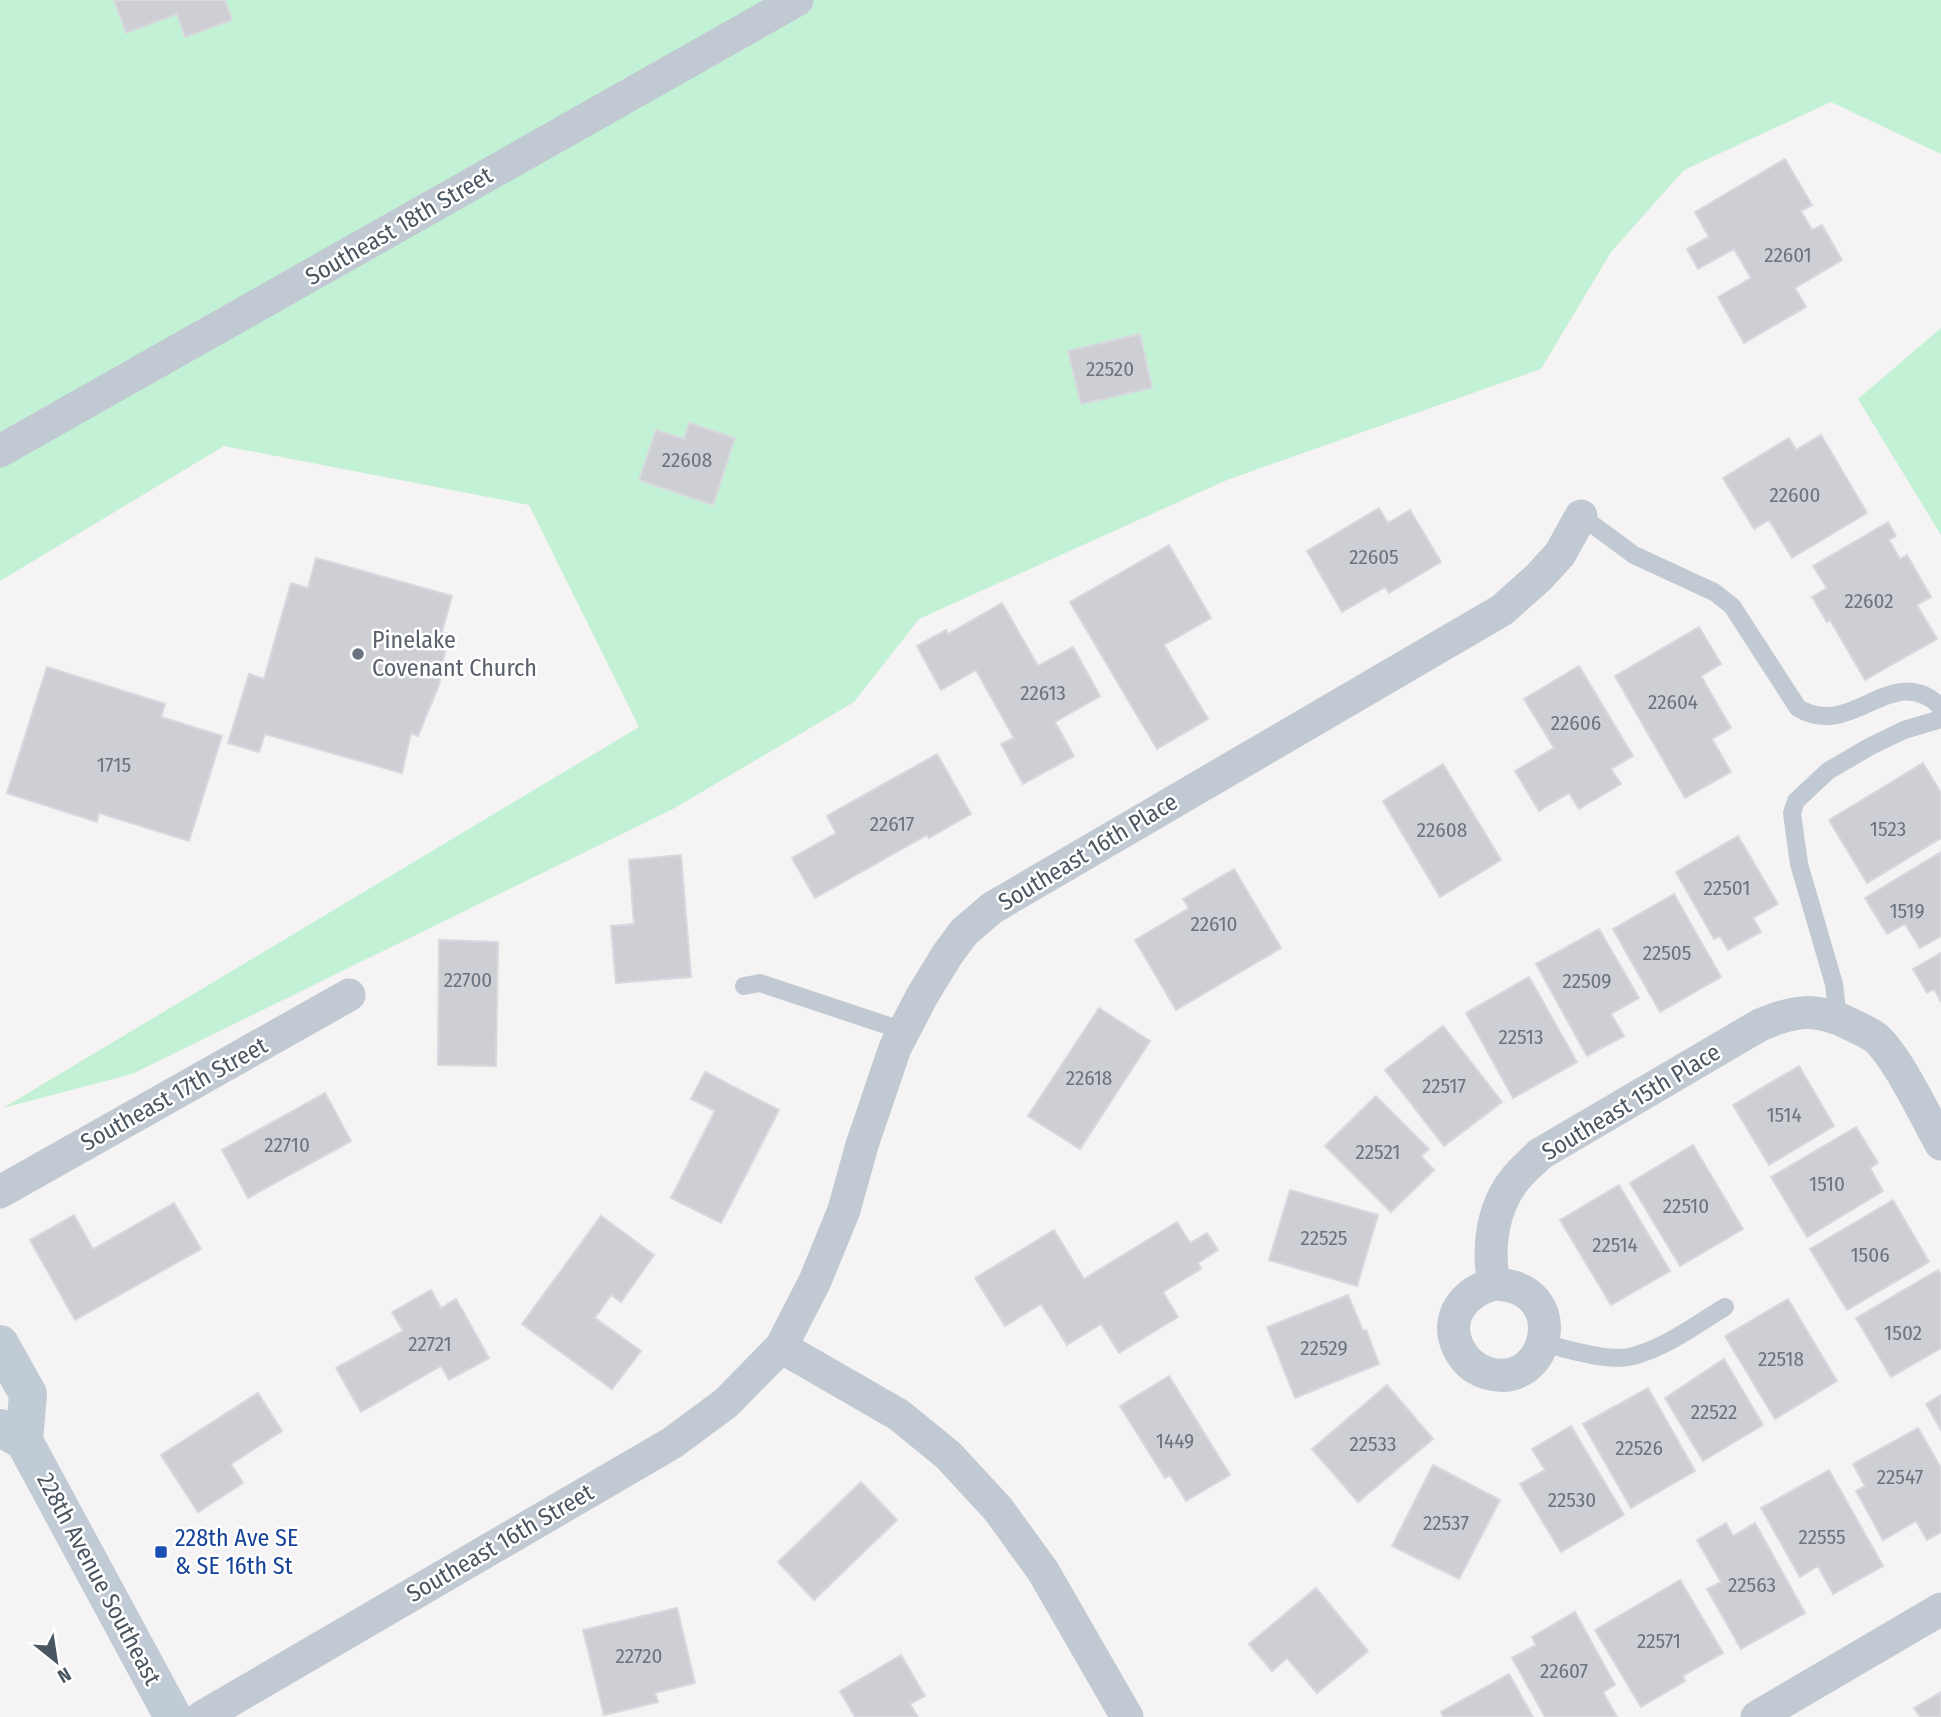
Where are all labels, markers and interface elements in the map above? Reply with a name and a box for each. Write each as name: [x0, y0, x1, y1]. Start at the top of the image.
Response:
street label: Southeast 18th Street: [301, 161, 498, 291]
house number: 22601: [1764, 242, 1812, 268]
house number: 22520: [1086, 356, 1134, 382]
house number: 22608: [662, 447, 712, 473]
house number: 22600: [1770, 482, 1820, 508]
house number: 22605: [1349, 544, 1399, 570]
house number: 22602: [1845, 588, 1893, 614]
place label: Pinelake Covenant Church: [372, 626, 537, 682]
marker: Pinelake Covenant Church: [350, 646, 366, 662]
house number: 22613: [1020, 680, 1066, 706]
house number: 22604: [1648, 689, 1698, 715]
house number: 22606: [1551, 710, 1601, 736]
house number: 1715: [97, 752, 131, 778]
street label: Southeast 16th Place: [993, 787, 1183, 917]
house number: 22617: [870, 811, 914, 837]
house number: 1523: [1870, 816, 1906, 842]
house number: 22608: [1417, 817, 1467, 843]
house number: 22501: [1704, 875, 1750, 901]
house number: 1519: [1889, 898, 1925, 924]
house number: 22610: [1190, 911, 1238, 937]
house number: 22505: [1643, 940, 1691, 966]
house number: 22700: [444, 967, 492, 993]
house number: 22509: [1562, 968, 1612, 994]
house number: 22513: [1499, 1024, 1543, 1050]
street label: Southeast 17th Street: [76, 1031, 272, 1157]
street label: Southeast 15th Place: [1537, 1038, 1725, 1166]
house number: 22618: [1066, 1065, 1112, 1091]
house number: 22517: [1422, 1073, 1466, 1099]
house number: 1514: [1766, 1102, 1802, 1128]
house number: 22710: [264, 1132, 310, 1158]
house number: 22521: [1356, 1139, 1400, 1165]
house number: 1510: [1809, 1171, 1845, 1197]
house number: 22510: [1663, 1193, 1709, 1219]
house number: 22525: [1301, 1225, 1347, 1251]
house number: 22514: [1592, 1232, 1638, 1258]
house number: 1506: [1850, 1242, 1890, 1268]
house number: 1502: [1884, 1320, 1922, 1346]
house number: 22721: [408, 1331, 452, 1357]
house number: 22529: [1300, 1335, 1348, 1361]
house number: 22518: [1758, 1346, 1804, 1372]
house number: 22522: [1691, 1399, 1737, 1425]
house number: 1449: [1156, 1428, 1194, 1454]
house number: 22533: [1350, 1431, 1396, 1457]
house number: 22526: [1615, 1435, 1663, 1461]
house number: 22547: [1877, 1464, 1923, 1490]
street label: 228th Avenue Southeast: [31, 1468, 167, 1690]
street label: Southeast 16th Street: [402, 1478, 598, 1608]
house number: 22530: [1548, 1487, 1596, 1513]
house number: 22537: [1423, 1510, 1469, 1536]
place label: 228th Ave SE & SE 16th St: [175, 1524, 298, 1580]
house number: 22555: [1798, 1524, 1846, 1550]
marker: 228th Ave SE & SE 16th St: [153, 1544, 169, 1560]
house number: 22563: [1728, 1572, 1776, 1598]
north arrow: [21, 1626, 91, 1696]
house number: 22571: [1637, 1628, 1681, 1654]
house number: 22720: [616, 1643, 662, 1669]
house number: 22607: [1540, 1658, 1588, 1684]
text: N: [54, 1662, 75, 1688]

